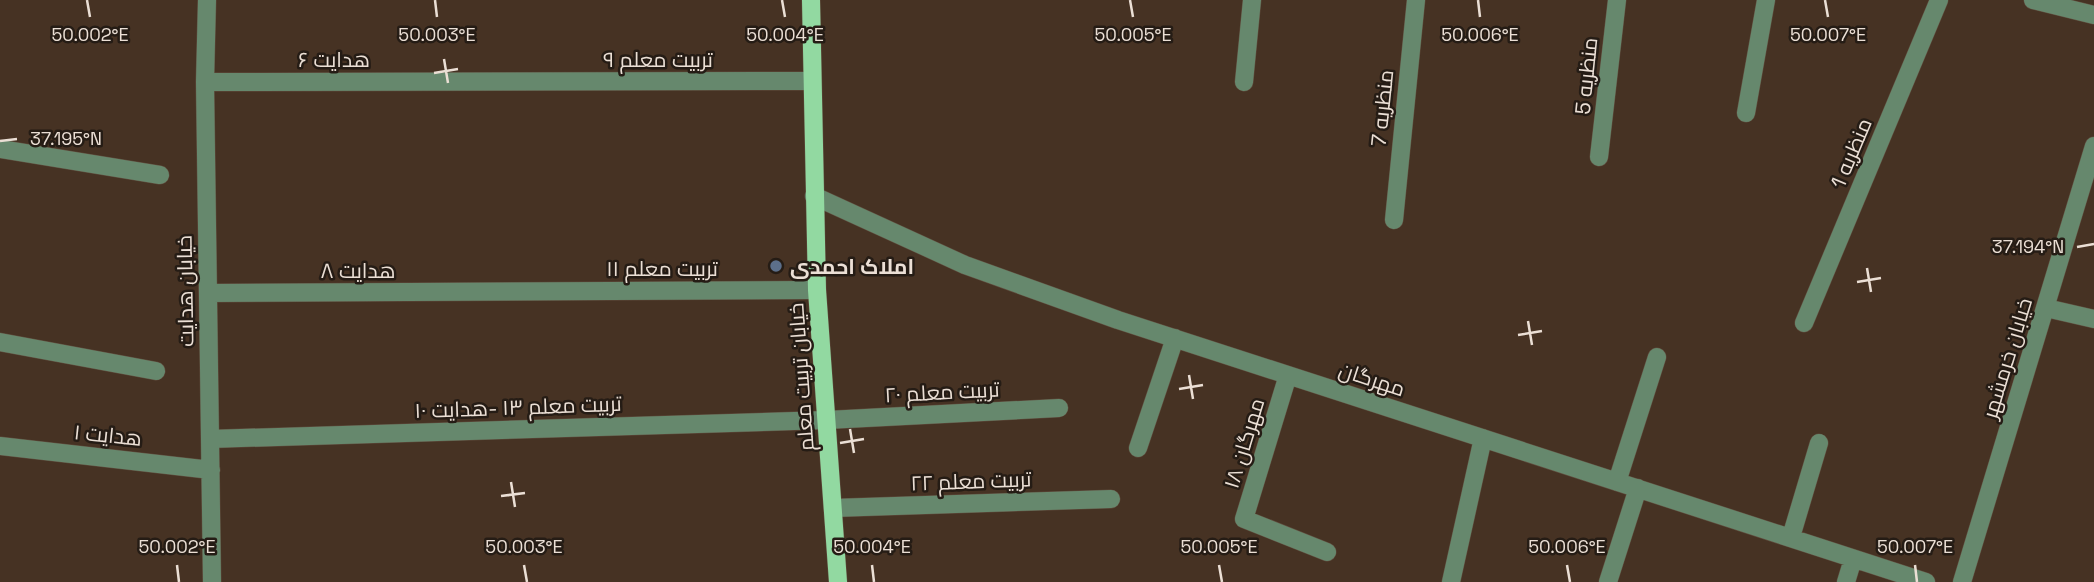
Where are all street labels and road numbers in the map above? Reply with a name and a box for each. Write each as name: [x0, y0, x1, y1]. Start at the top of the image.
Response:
street label: منظریه 5: [1569, 36, 1603, 116]
street label: هدایت ۶: [298, 46, 370, 73]
street label: تربیت معلم ۹: [603, 46, 713, 74]
street label: منظریه 7: [1365, 68, 1399, 148]
street label: منظریه 1: [1824, 114, 1878, 192]
street label: خیابان هدایت: [171, 235, 199, 347]
street label: تربیت معلم ۱۱: [606, 255, 718, 283]
street label: هدایت ۸: [321, 257, 395, 284]
street label: خیابان خرمشهر: [1976, 294, 2038, 423]
street label: خیابان تربیت معلم: [782, 302, 821, 452]
street label: مهرگان: [1335, 356, 1409, 402]
street label: تربیت معلم ۲۰: [884, 375, 1001, 409]
street label: تربیت معلم ۱۳ -هدایت ۱۰: [414, 390, 622, 425]
street label: مهرگان ۱۸: [1217, 395, 1271, 491]
street label: هدایت ۱: [73, 418, 143, 452]
street label: تربیت معلم ۲۲: [910, 465, 1032, 498]

